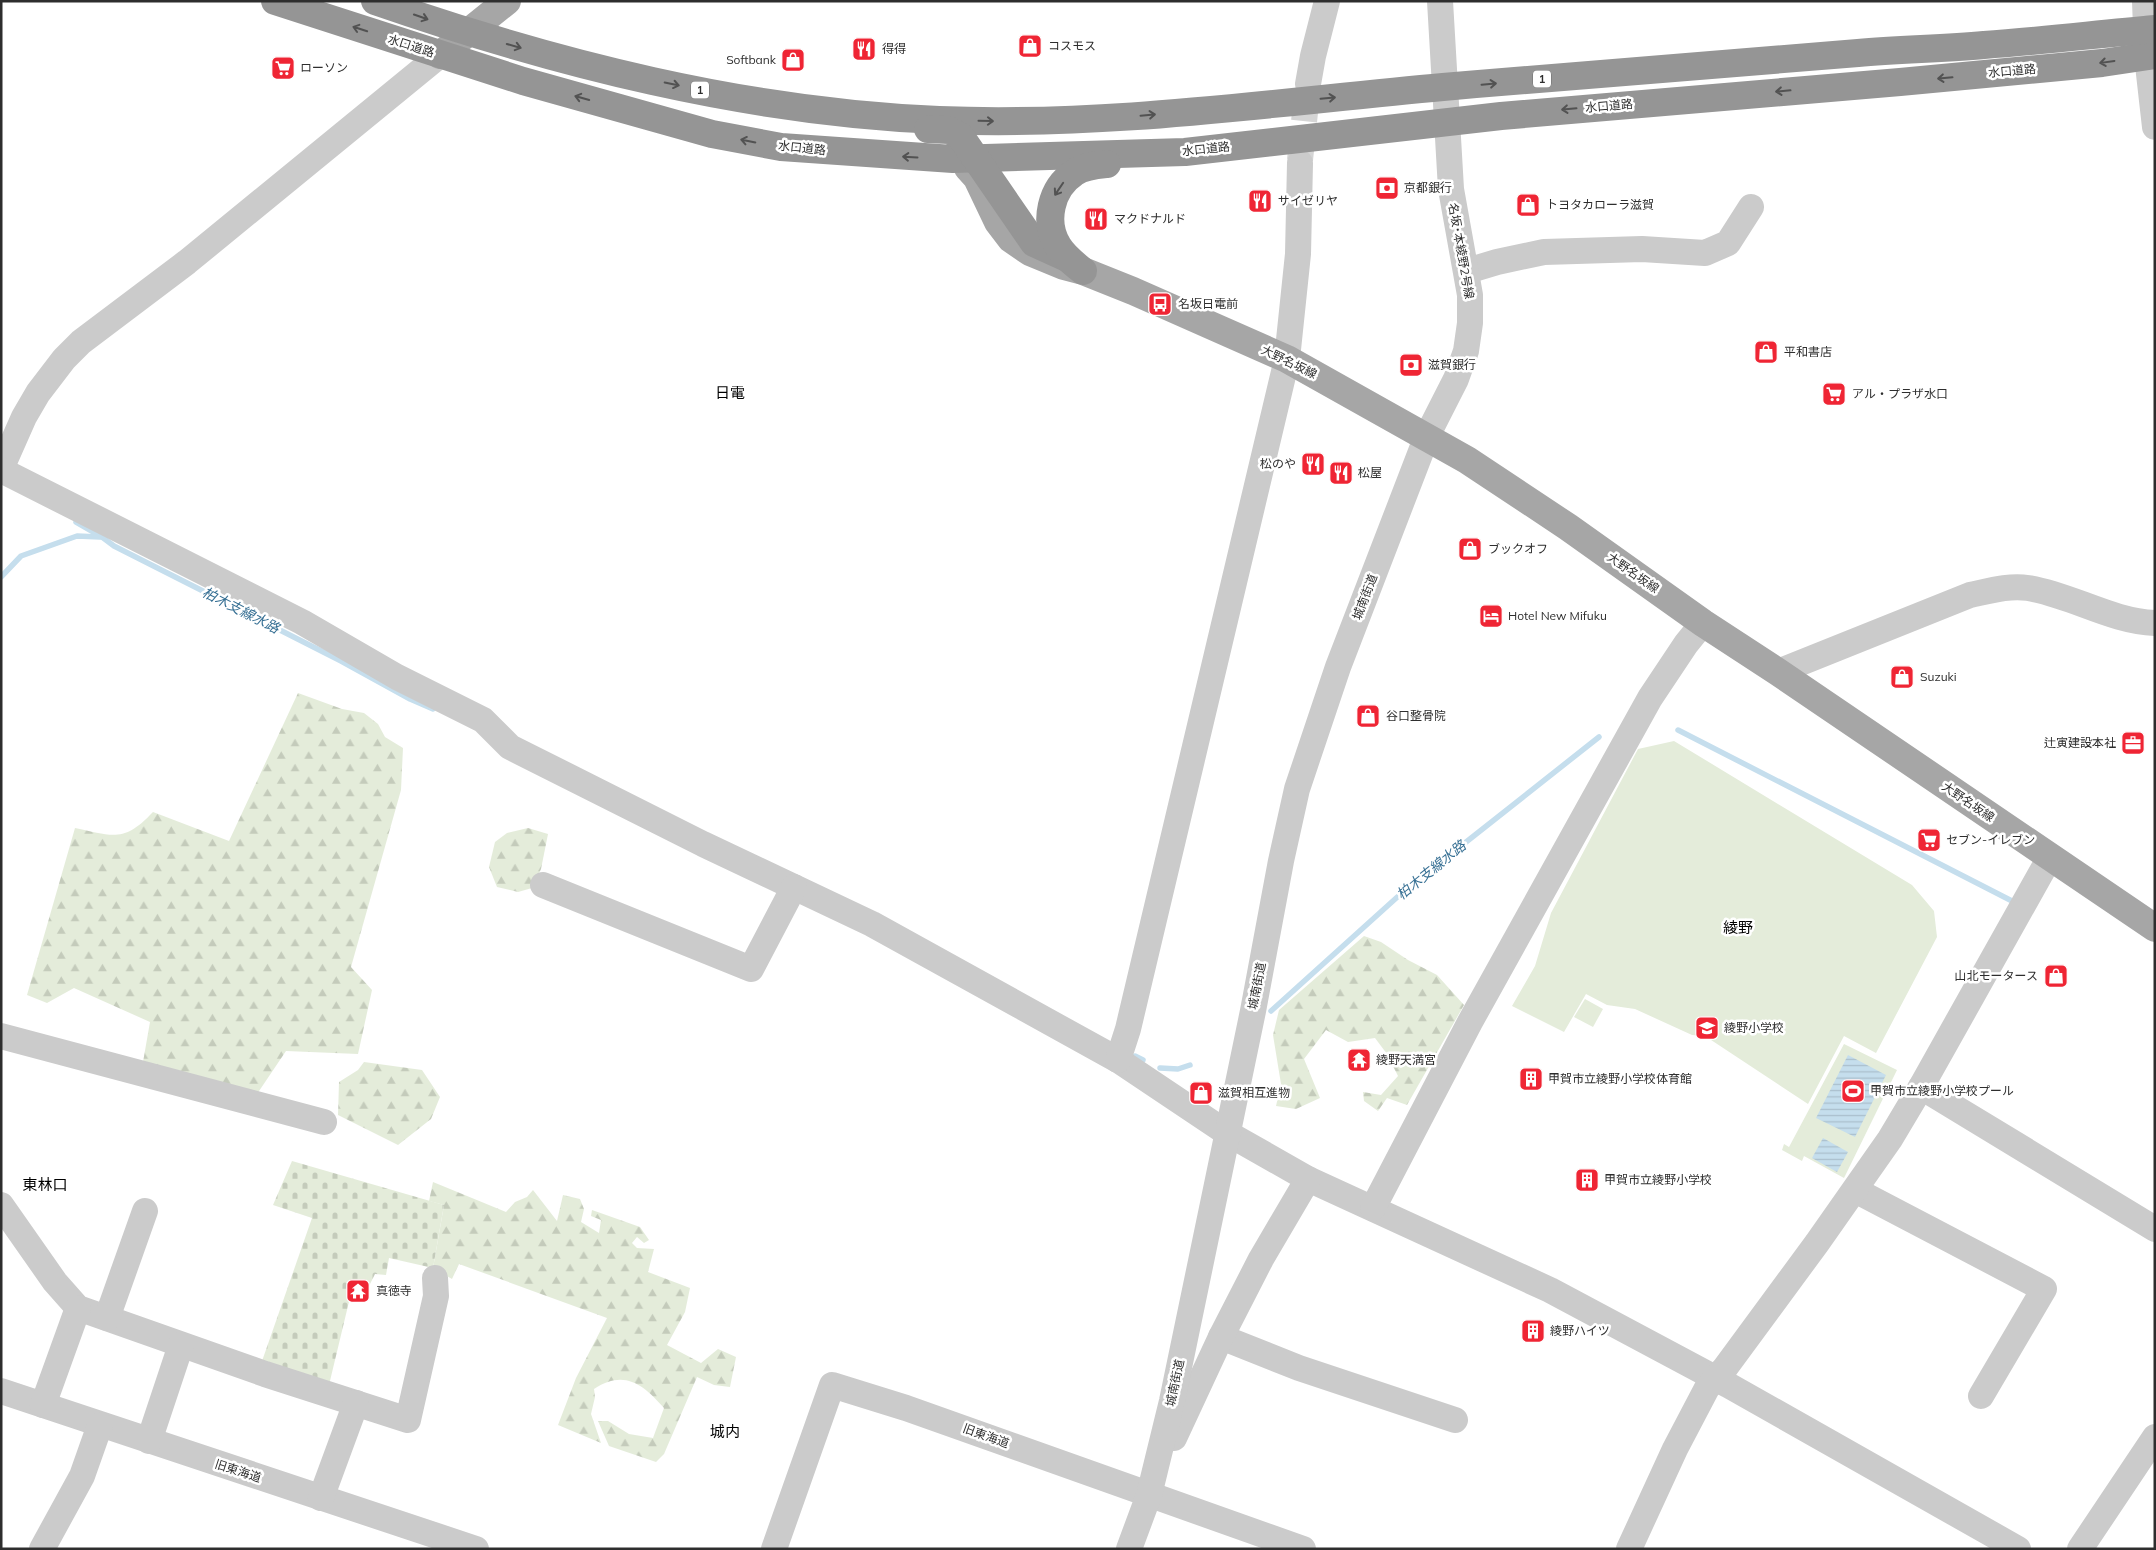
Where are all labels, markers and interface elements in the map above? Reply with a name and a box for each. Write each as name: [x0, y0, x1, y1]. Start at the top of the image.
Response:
one-way arrow: [413, 13, 428, 22]
one-way arrow: [353, 24, 368, 33]
street label: 水口道路: [386, 31, 436, 60]
shop icon: コスモス: [1017, 33, 1043, 59]
restaurant icon: 得得: [851, 36, 877, 62]
place label: コスモス: [1048, 38, 1096, 53]
place label: 得得: [882, 41, 906, 56]
one-way arrow: [505, 42, 521, 52]
shop icon: Softbank: [780, 47, 806, 73]
place label: Softbank: [726, 52, 777, 67]
supermarket icon: ローソン: [270, 55, 296, 81]
one-way arrow: [2099, 57, 2115, 67]
place label: ローソン: [300, 60, 348, 75]
street label: 水口道路: [1987, 61, 2037, 80]
road number: 1: [1533, 70, 1551, 88]
one-way arrow: [1937, 73, 1953, 82]
one-way arrow: [1481, 79, 1497, 88]
one-way arrow: [663, 80, 679, 90]
road number: 1: [691, 82, 709, 98]
one-way arrow: [1775, 87, 1791, 96]
one-way arrow: [575, 92, 591, 102]
one-way arrow: [1319, 94, 1335, 103]
street label: 水口道路: [1584, 96, 1634, 115]
one-way arrow: [1561, 105, 1577, 114]
one-way arrow: [1140, 111, 1156, 120]
one-way arrow: [978, 116, 994, 126]
one-way arrow: [741, 135, 757, 145]
street label: 水口道路: [777, 138, 827, 157]
street label: 水口道路: [1181, 139, 1231, 158]
one-way arrow: [902, 153, 918, 162]
bank icon: 京都銀行: [1374, 175, 1400, 201]
place label: 京都銀行: [1404, 180, 1452, 195]
one-way arrow: [1054, 182, 1064, 196]
restaurant icon: サイゼリヤ: [1247, 188, 1273, 214]
shop icon: トヨタカローラ滋賀: [1515, 192, 1541, 218]
place label: サイゼリヤ: [1278, 193, 1338, 208]
place label: トヨタカローラ滋賀: [1546, 197, 1654, 212]
street label: 名坂･本綾野2号線: [1446, 202, 1477, 300]
restaurant icon: マクドナルド: [1083, 206, 1109, 232]
place label: マクドナルド: [1114, 211, 1186, 226]
bus stop icon: 名坂日電前: [1147, 291, 1173, 317]
place label: 名坂日電前: [1178, 296, 1238, 311]
shop icon: 平和書店: [1753, 339, 1779, 365]
street label: 大野名坂線: [1259, 342, 1319, 381]
place label: 平和書店: [1784, 344, 1832, 359]
bank icon: 滋賀銀行: [1398, 352, 1424, 378]
place label: 滋賀銀行: [1428, 357, 1476, 372]
supermarket icon: アル・プラザ水口: [1821, 381, 1847, 407]
district label: 日電: [715, 383, 745, 402]
place label: アル・プラザ水口: [1852, 386, 1948, 401]
restaurant icon: 松のや: [1300, 451, 1326, 477]
place label: 松のや: [1260, 456, 1296, 471]
restaurant icon: 松屋: [1328, 460, 1354, 486]
place label: 松屋: [1358, 465, 1382, 480]
shop icon: ブックオフ: [1457, 536, 1483, 562]
place label: ブックオフ: [1488, 541, 1548, 556]
street label: 大野名坂線: [1604, 549, 1662, 596]
street label: 城南街道: [1349, 572, 1380, 622]
water label: 柏木支線水路: [199, 583, 283, 638]
hotel icon: Hotel New Mifuku: [1478, 603, 1504, 629]
place label: Hotel New Mifuku: [1508, 608, 1607, 623]
shop icon: Suzuki: [1889, 664, 1915, 690]
place label: Suzuki: [1920, 669, 1957, 684]
shop icon: 谷口整骨院: [1355, 703, 1381, 729]
place label: 谷口整骨院: [1386, 708, 1446, 723]
office icon: 辻寅建設本社: [2120, 730, 2146, 756]
place label: 辻寅建設本社: [2044, 735, 2116, 750]
street label: 大野名坂線: [1939, 779, 1997, 825]
supermarket icon: セブン-イレブン: [1916, 827, 1942, 853]
place label: セブン-イレブン: [1946, 832, 2035, 847]
water label: 柏木支線水路: [1393, 836, 1470, 903]
district label: 綾野: [1723, 918, 1753, 937]
street label: 城南街道: [1245, 961, 1268, 1011]
shop icon: 山北モータース: [2043, 963, 2069, 989]
place label: 山北モータース: [1955, 968, 2038, 983]
school or university icon: 綾野小学校: [1694, 1015, 1720, 1041]
place label: 綾野小学校: [1724, 1020, 1784, 1035]
temple icon: 綾野天満宮: [1346, 1047, 1372, 1073]
place label: 綾野天満宮: [1376, 1052, 1436, 1067]
building icon: 甲賀市立綾野小学校体育館: [1518, 1066, 1544, 1092]
place label: 甲賀市立綾野小学校体育館: [1548, 1071, 1692, 1086]
sports icon: 甲賀市立綾野小学校プール: [1840, 1078, 1866, 1104]
shop icon: 滋賀相互進物: [1188, 1080, 1214, 1106]
place label: 甲賀市立綾野小学校プール: [1870, 1083, 2014, 1098]
place label: 滋賀相互進物: [1218, 1085, 1290, 1100]
building icon: 甲賀市立綾野小学校: [1574, 1167, 1600, 1193]
place label: 甲賀市立綾野小学校: [1604, 1172, 1712, 1187]
district label: 東林口: [22, 1175, 68, 1194]
temple icon: 真徳寺: [345, 1278, 371, 1304]
place label: 真徳寺: [376, 1283, 412, 1298]
building icon: 綾野ハイツ: [1520, 1318, 1546, 1344]
place label: 綾野ハイツ: [1550, 1323, 1610, 1338]
street label: 城南街道: [1162, 1358, 1187, 1408]
street label: 旧東海道: [961, 1420, 1011, 1451]
district label: 城内: [710, 1422, 740, 1441]
street label: 旧東海道: [213, 1456, 263, 1485]

